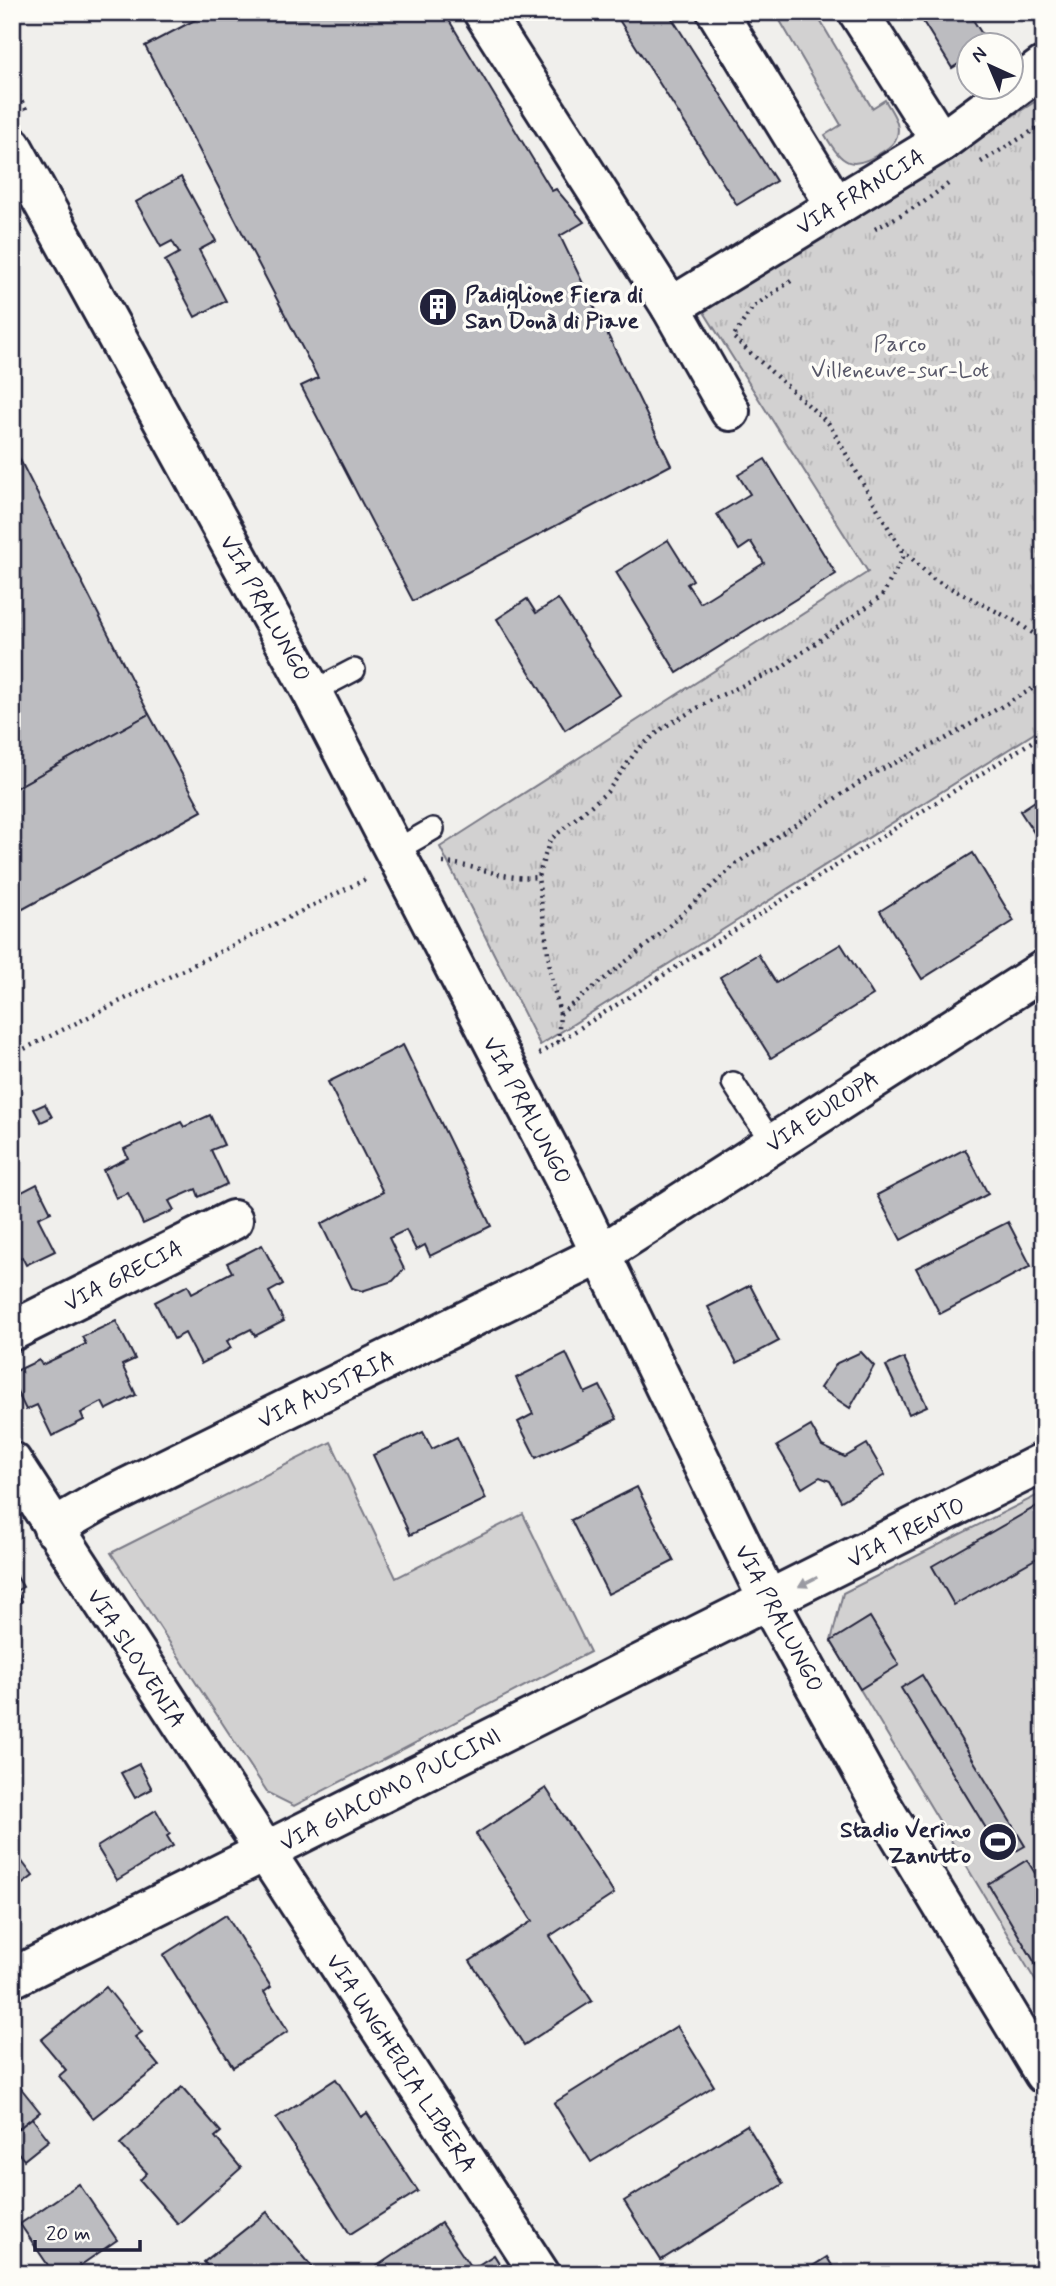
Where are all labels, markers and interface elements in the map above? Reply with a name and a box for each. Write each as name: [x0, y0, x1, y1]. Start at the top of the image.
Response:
north arrow: [954, 32, 1024, 102]
text: N: [966, 41, 992, 68]
street label: VIA FRANCIA: [791, 142, 931, 243]
place label: Padiglione Fiera di San Donà di Piave: [465, 281, 643, 337]
building icon: Padiglione Fiera di San Donà di Piave: [417, 286, 459, 328]
park label: Parco Villeneuve-sur-Lot: [811, 330, 989, 386]
street label: VIA PRALUNGO: [212, 530, 317, 688]
street label: VIA PRALUNGO: [475, 1032, 578, 1190]
street label: VIA EUROPA: [760, 1065, 886, 1161]
street label: VIA GRECIA: [59, 1234, 189, 1320]
street label: VIA AUSTRIA: [253, 1345, 400, 1437]
street label: VIA TRENTO: [843, 1491, 971, 1576]
street label: VIA PRALUNGO: [727, 1540, 830, 1698]
one-way arrow: [798, 1576, 818, 1587]
street label: VIA SLOVENIA: [79, 1584, 192, 1735]
street label: VIA GIACOMO PUCCINI: [275, 1722, 507, 1860]
place label: Stadio Verino Zanutto: [840, 1816, 971, 1872]
sports icon: Stadio Verino Zanutto: [977, 1821, 1019, 1863]
street label: VIA UNGHERIA LIBERA: [318, 1949, 483, 2180]
scale bar: [35, 2209, 140, 2253]
text: 20 m: [46, 2220, 91, 2248]

